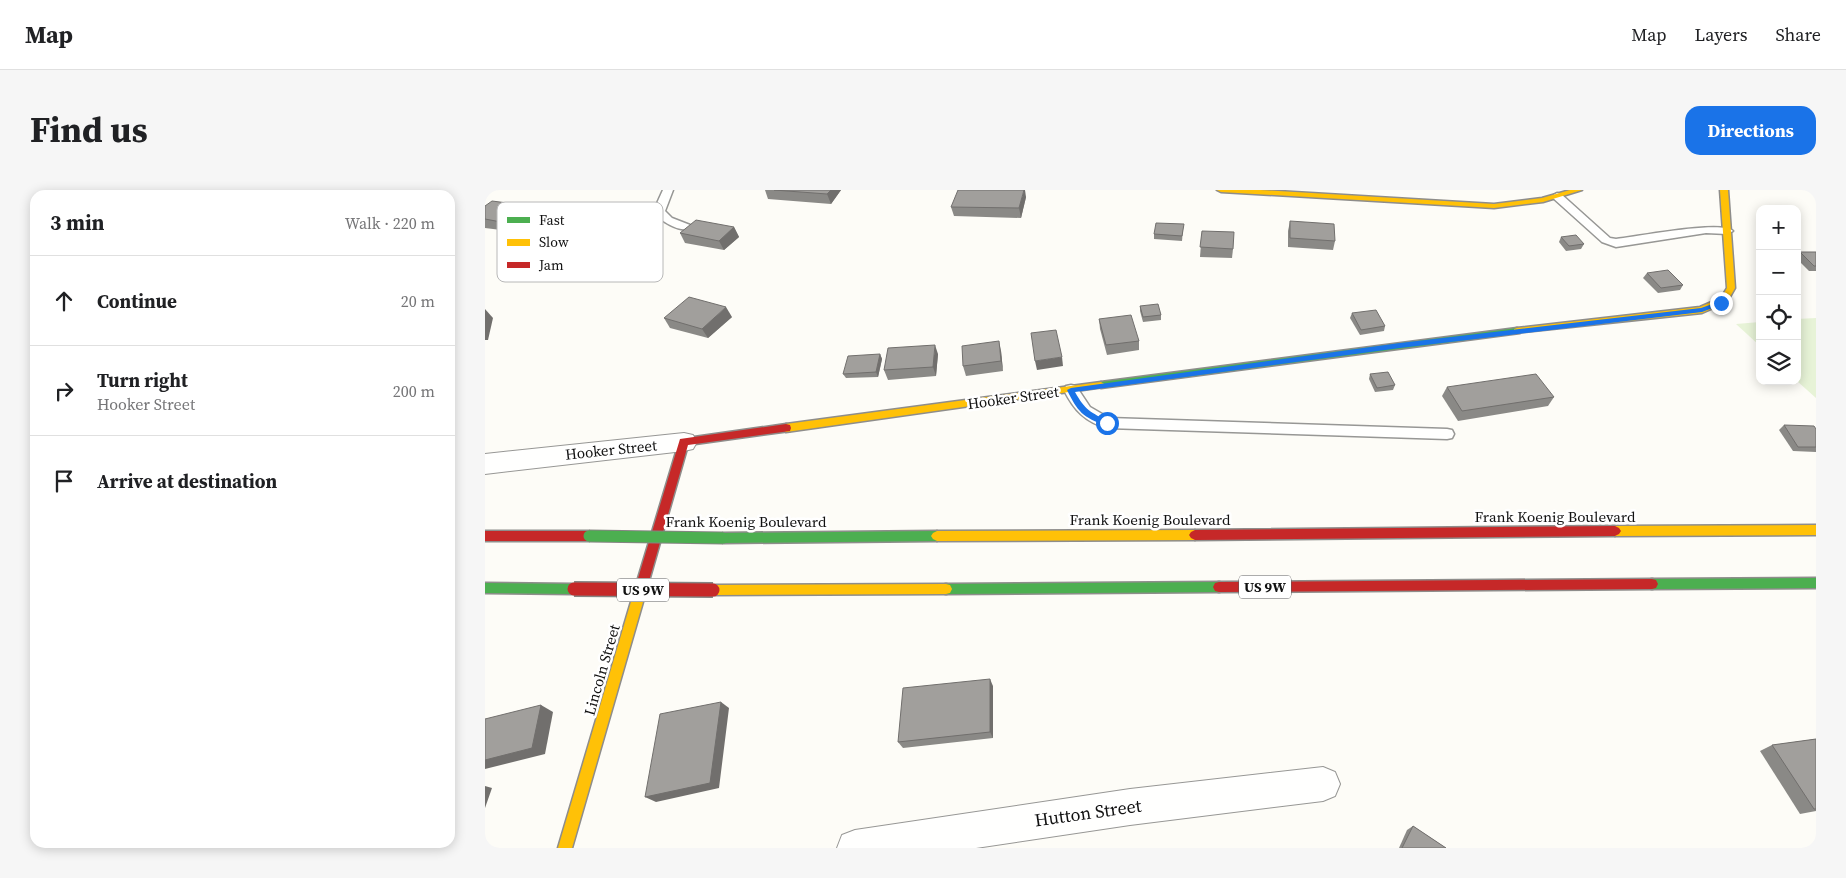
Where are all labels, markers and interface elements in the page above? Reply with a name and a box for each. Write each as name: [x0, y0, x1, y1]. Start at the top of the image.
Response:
text: Map: [25, 18, 73, 51]
text: Map: [1631, 22, 1666, 47]
text: Layers: [1694, 22, 1747, 47]
text: Share: [1775, 22, 1821, 47]
text: Find us: [30, 106, 148, 154]
button: Directions: [1685, 106, 1816, 155]
legend: [497, 202, 663, 282]
map controls: [1756, 205, 1801, 385]
button: +: [1756, 205, 1801, 250]
text: 3 min: [50, 208, 105, 237]
text: Fast: [539, 210, 565, 230]
text: Walk · 220 m: [345, 212, 435, 234]
text: Slow: [539, 232, 569, 252]
button: −: [1756, 250, 1801, 295]
text: Jam: [538, 255, 564, 275]
icon: ahead: [50, 287, 78, 315]
text: Continue: [97, 288, 177, 314]
text: 20 m: [401, 290, 435, 312]
route end: [1710, 292, 1733, 315]
button: locate: [1756, 295, 1801, 340]
button: layers: [1756, 340, 1801, 385]
text: Turn right: [97, 367, 188, 393]
icon: right: [50, 377, 78, 405]
text: 200 m: [393, 380, 435, 402]
street label: Hooker Street: [966, 381, 1060, 414]
text: Hooker Street: [97, 393, 195, 415]
route start: [1096, 412, 1119, 435]
street label: Hooker Street: [564, 434, 658, 465]
icon: arrive: [50, 467, 78, 495]
text: Arrive at destination: [97, 468, 277, 494]
street label: Frank Koenig Boulevard: [1474, 506, 1636, 527]
street label: Frank Koenig Boulevard: [1069, 509, 1231, 530]
street label: Frank Koenig Boulevard: [665, 511, 827, 532]
road number: US 9W: [1239, 576, 1291, 598]
road number: US 9W: [617, 578, 669, 602]
street label: Lincoln Street: [579, 622, 625, 718]
street label: Hutton Street: [1033, 793, 1143, 832]

